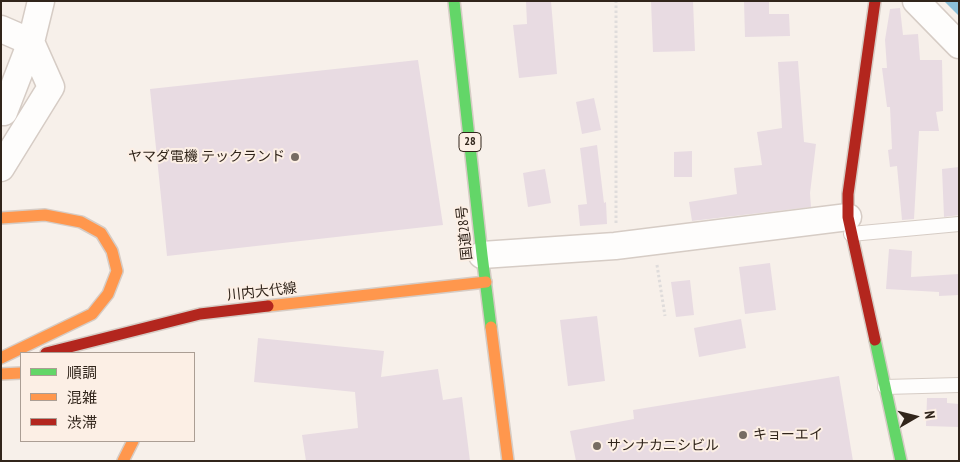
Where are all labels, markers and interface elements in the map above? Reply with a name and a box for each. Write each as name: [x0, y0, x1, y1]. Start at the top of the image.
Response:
road number: 28: [459, 132, 481, 152]
place label: ヤマダ電機 テックランド: [128, 149, 285, 165]
marker: ヤマダ電機 テックランド: [289, 151, 301, 163]
street label: 国道28号: [454, 205, 476, 261]
street label: 川内大代線: [226, 280, 298, 304]
legend: [20, 352, 195, 442]
text: 順調: [67, 363, 97, 382]
text: 混雑: [67, 388, 97, 407]
north arrow: [890, 392, 940, 442]
text: N: [920, 410, 939, 420]
text: 渋滞: [67, 413, 97, 432]
place label: キョーエイ: [753, 427, 823, 443]
marker: キョーエイ: [737, 429, 749, 441]
place label: サンナカニシビル: [607, 438, 719, 454]
marker: サンナカニシビル: [591, 440, 603, 452]

